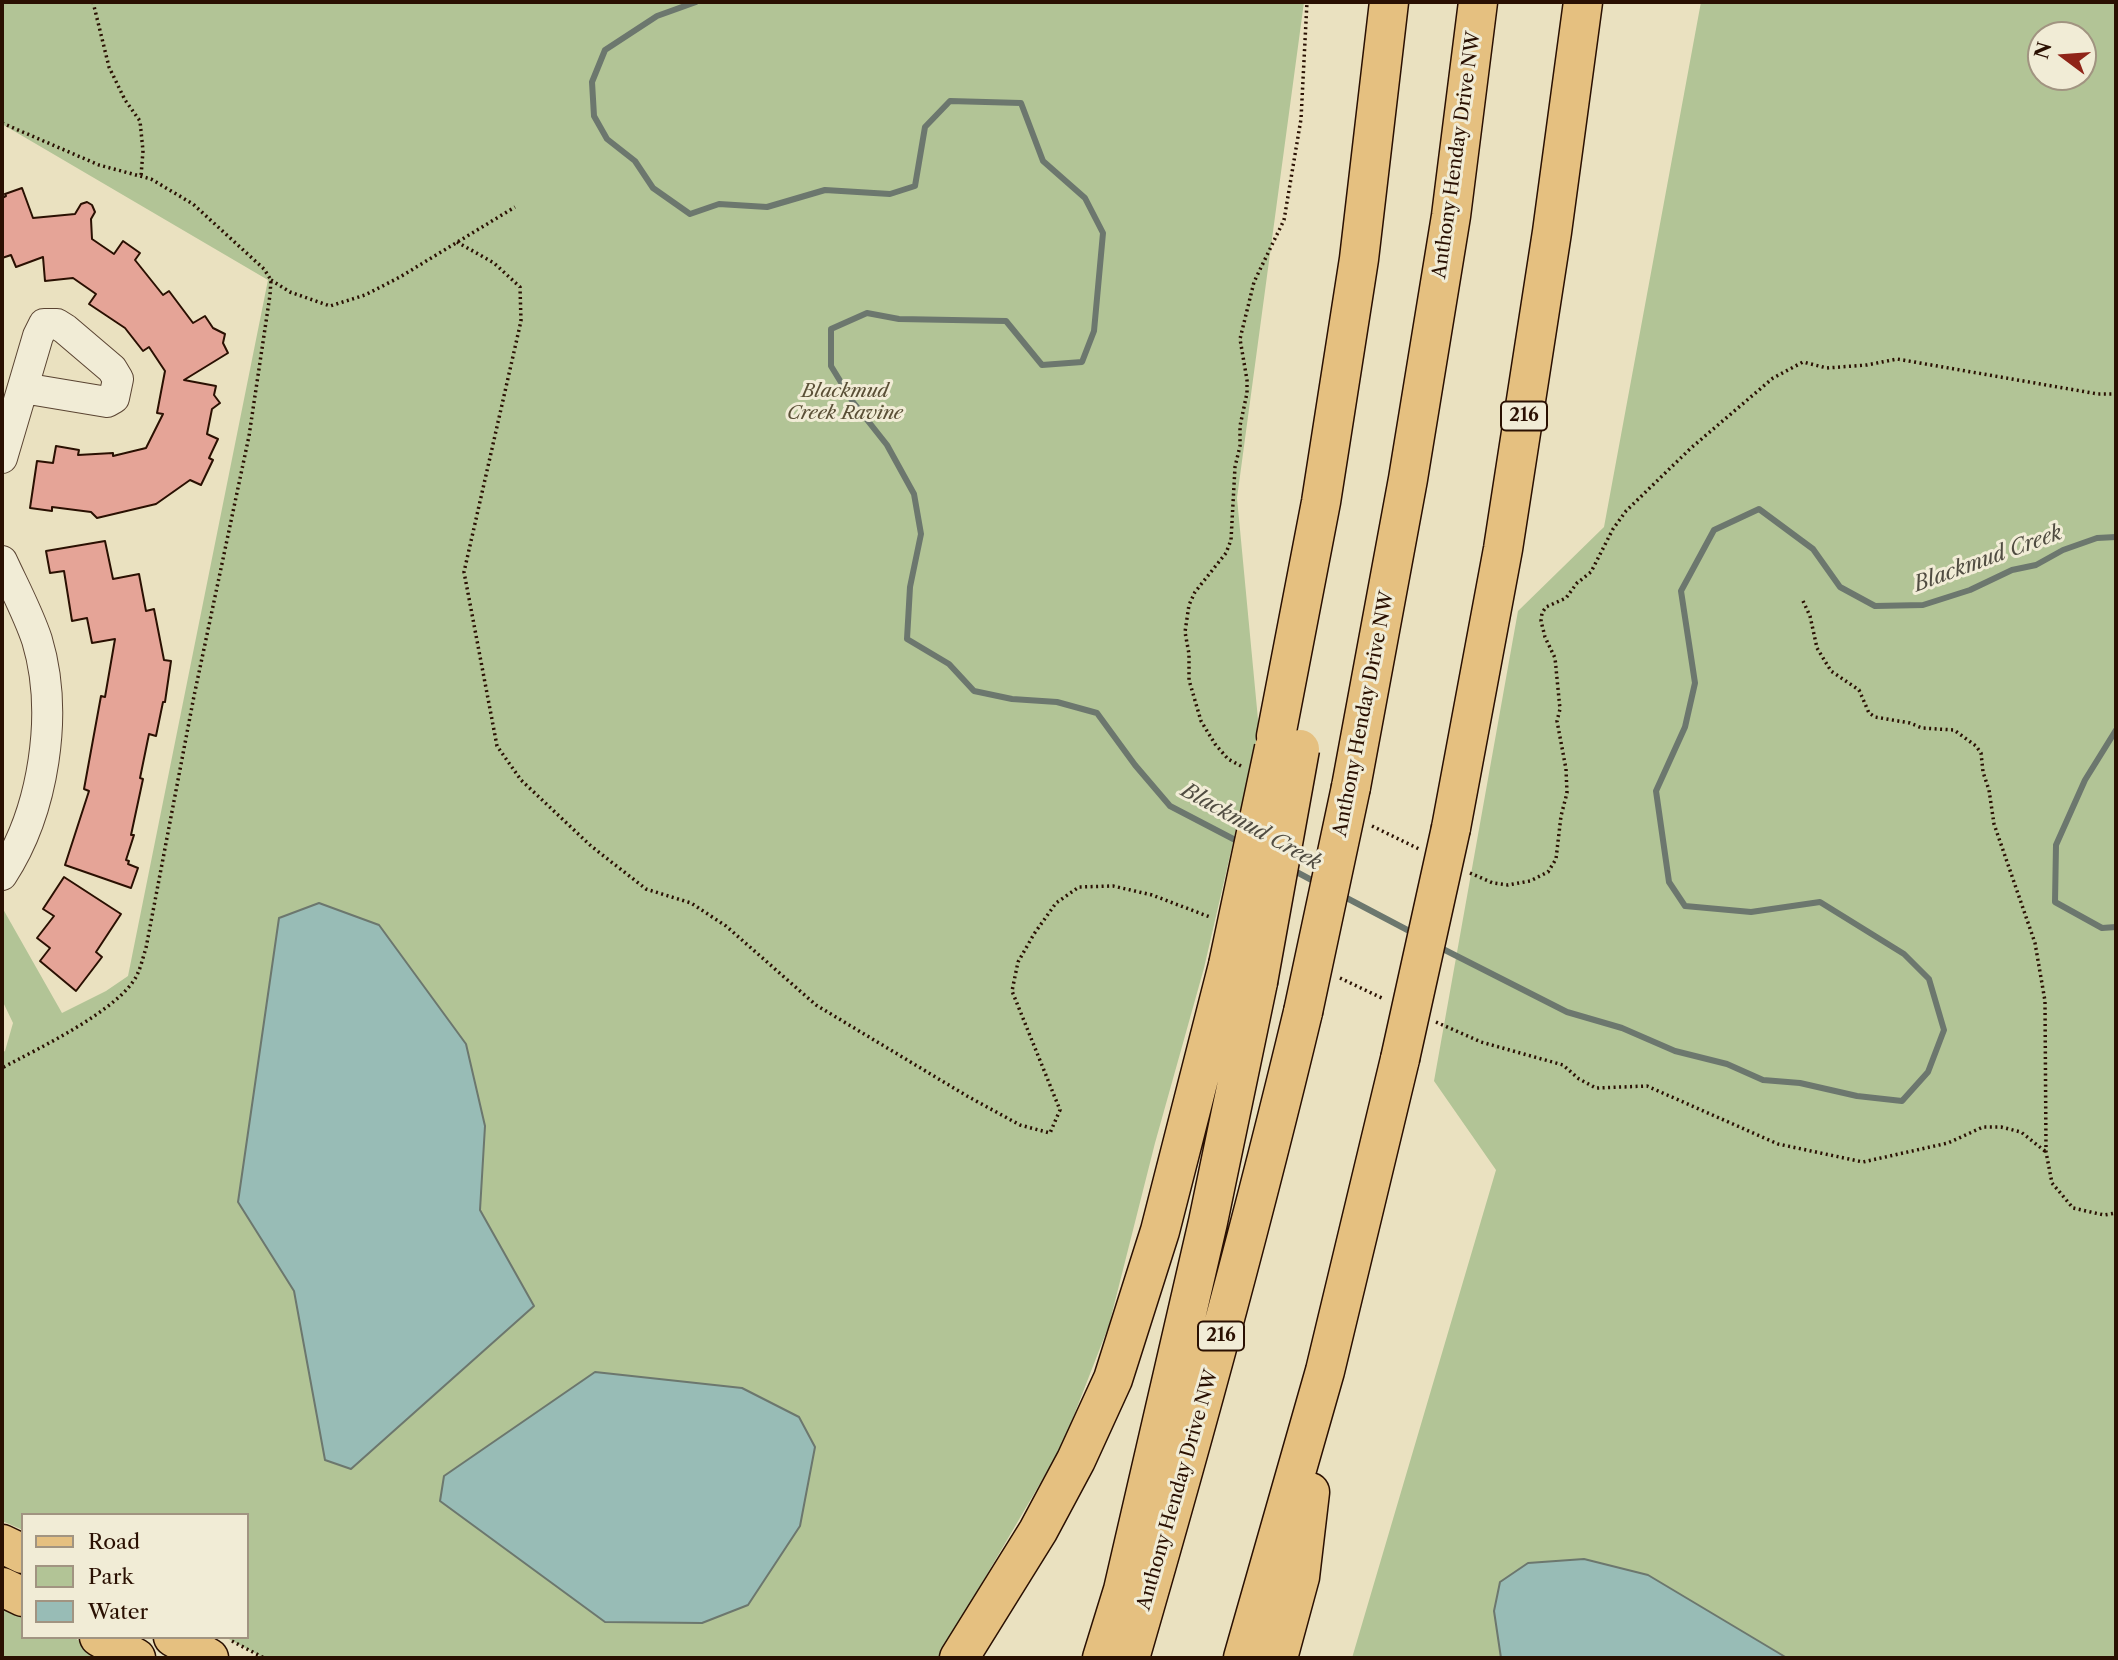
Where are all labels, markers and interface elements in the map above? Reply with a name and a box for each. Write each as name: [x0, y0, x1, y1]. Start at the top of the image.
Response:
north arrow: [2027, 21, 2097, 91]
street label: Anthony Henday Drive NW: [1428, 30, 1486, 280]
text: N: [2030, 40, 2057, 62]
park label: Blackmud Creek Ravine: [787, 381, 903, 425]
road number: 216: [1501, 402, 1547, 430]
water label: Blackmud Creek: [1910, 520, 2066, 598]
street label: Anthony Henday Drive NW: [1329, 589, 1399, 839]
water label: Blackmud Creek: [1177, 778, 1325, 876]
road number: 216: [1198, 1322, 1244, 1350]
street label: Anthony Henday Drive NW: [1133, 1367, 1223, 1613]
legend: [21, 1513, 248, 1639]
text: Road: [88, 1529, 140, 1554]
text: Park: [88, 1564, 134, 1589]
text: Water: [88, 1599, 148, 1624]

